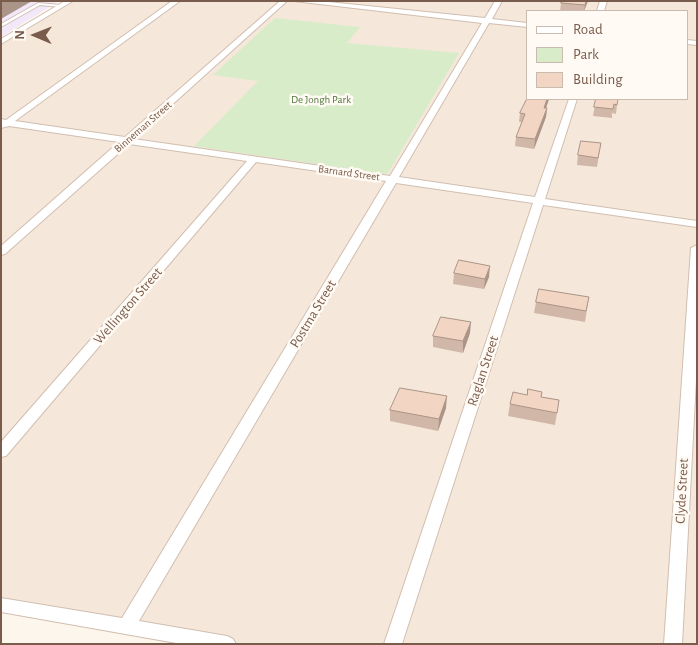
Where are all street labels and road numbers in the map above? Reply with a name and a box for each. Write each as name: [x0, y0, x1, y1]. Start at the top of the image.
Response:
street label: Binneman Street: [111, 98, 175, 156]
street label: Barnard Street: [317, 162, 381, 184]
street label: Wellington Street: [90, 264, 166, 348]
street label: Postma Street: [286, 277, 340, 351]
street label: Raglan Street: [464, 334, 502, 408]
street label: Clyde Street: [672, 458, 692, 524]

